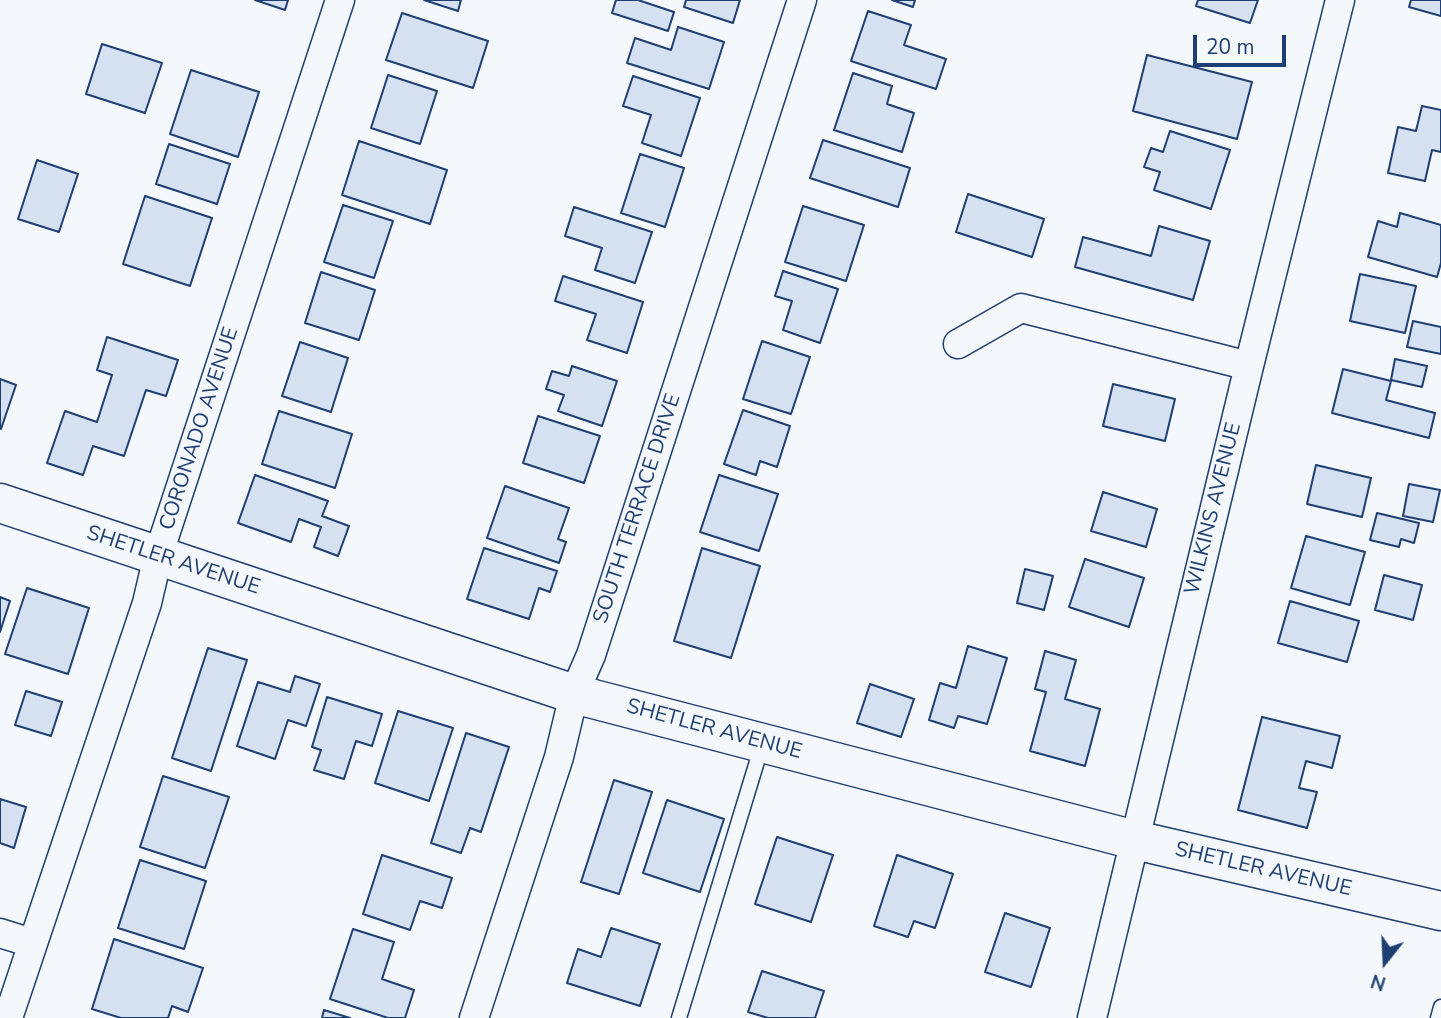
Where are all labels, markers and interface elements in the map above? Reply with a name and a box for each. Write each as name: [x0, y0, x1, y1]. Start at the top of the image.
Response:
scale bar: [1196, 21, 1289, 65]
text: 20 m: [1206, 33, 1255, 61]
street label: CORONADO AVENUE: [155, 324, 245, 534]
street label: SOUTH TERRACE DRIVE: [589, 391, 687, 627]
street label: WILKINS AVENUE: [1180, 420, 1248, 598]
street label: SHETLER AVENUE: [83, 521, 263, 601]
street label: SHETLER AVENUE: [624, 694, 804, 766]
street label: SHETLER AVENUE: [1172, 837, 1354, 903]
north arrow: [1350, 927, 1420, 997]
text: N: [1368, 967, 1389, 997]

